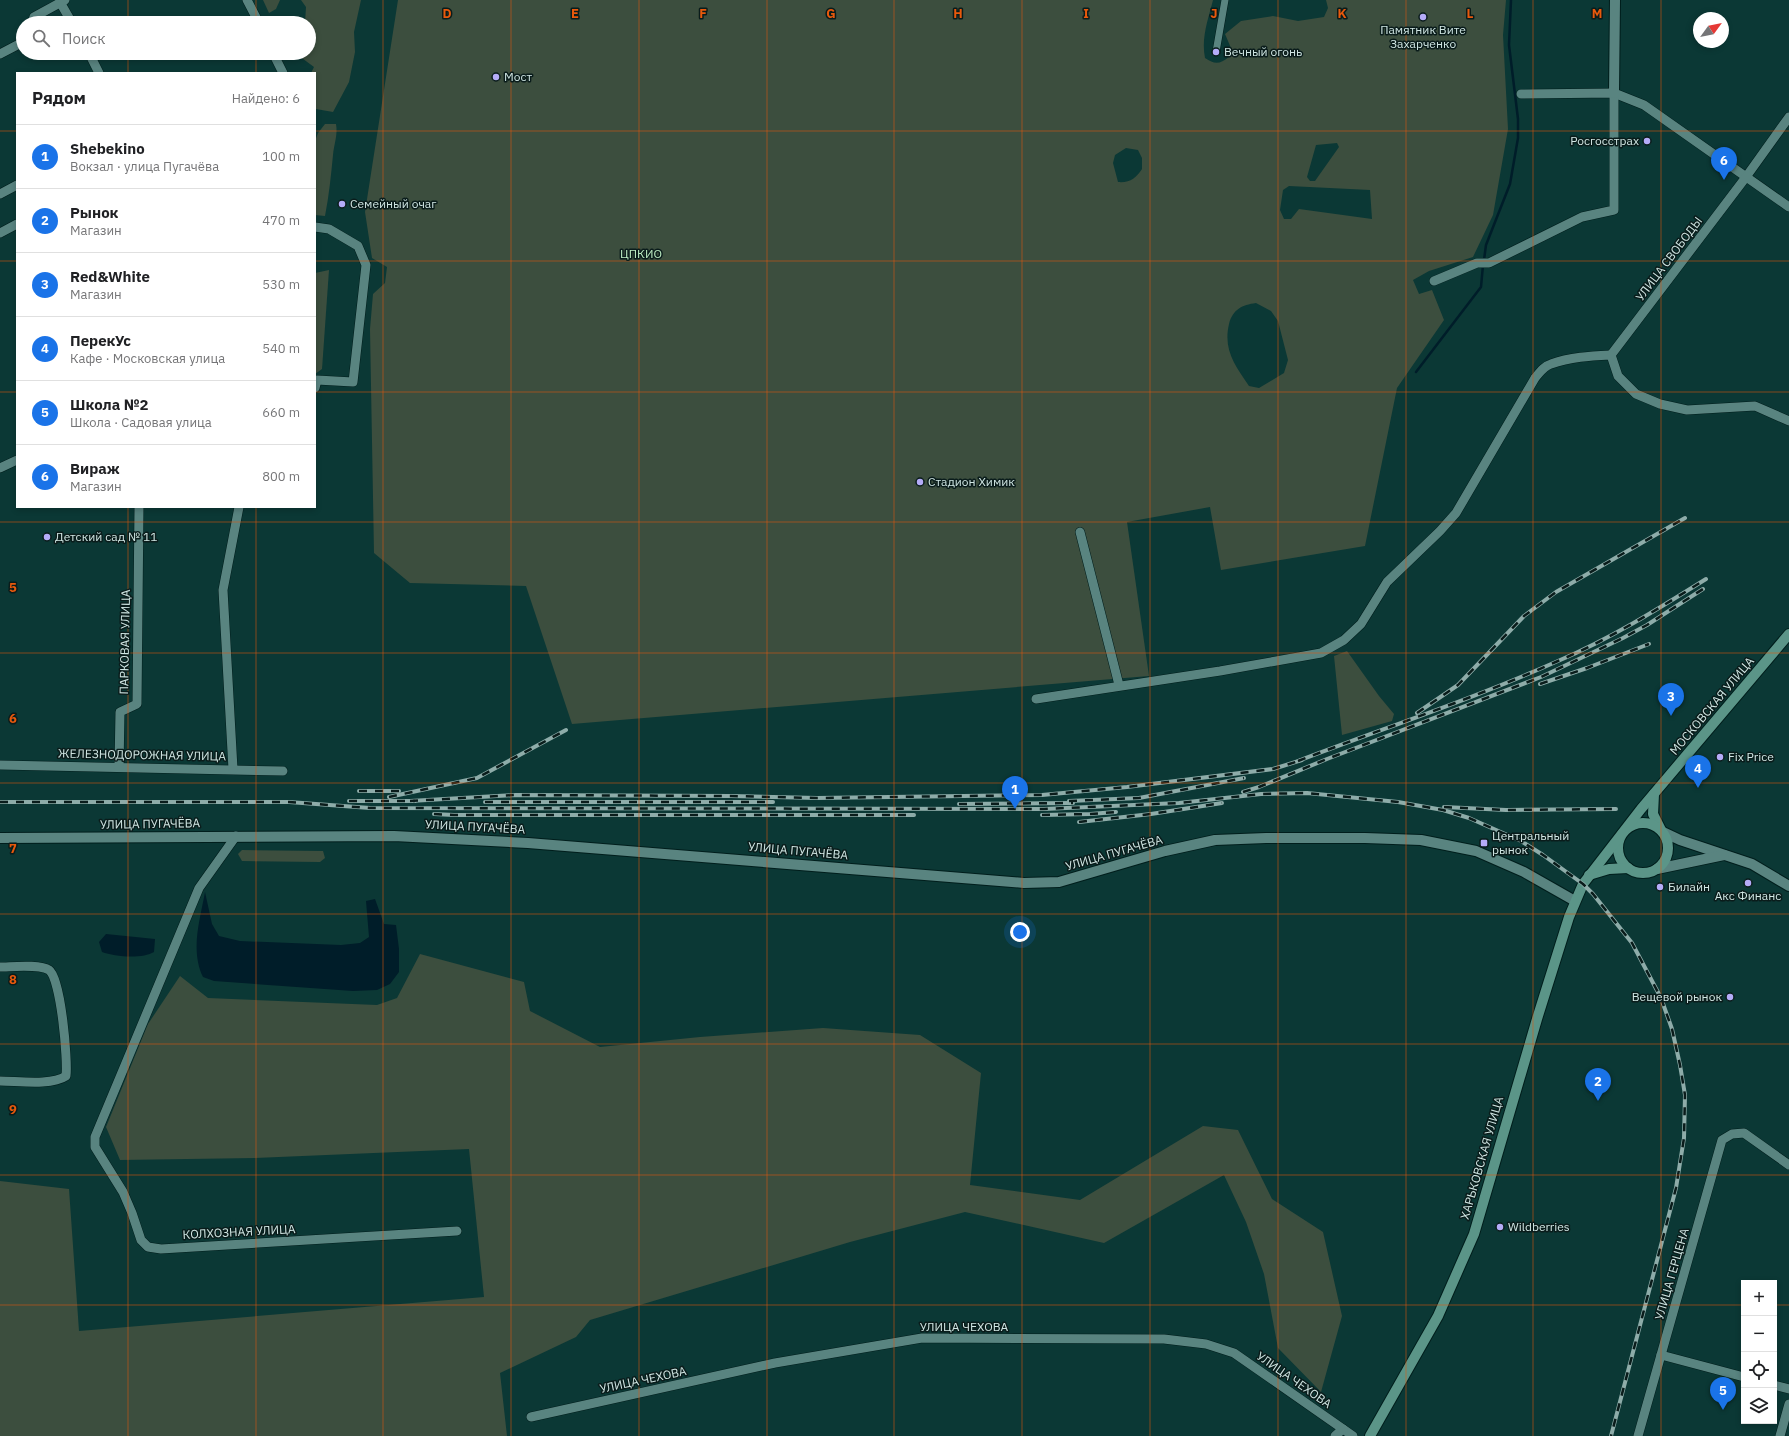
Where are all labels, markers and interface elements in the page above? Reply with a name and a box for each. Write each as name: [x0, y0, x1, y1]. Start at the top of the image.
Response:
text: D: [442, 5, 452, 22]
text: E: [571, 5, 579, 22]
text: F: [699, 5, 707, 22]
text: G: [826, 5, 836, 22]
text: H: [953, 5, 963, 22]
text: I: [1083, 5, 1089, 22]
text: J: [1210, 5, 1218, 22]
text: K: [1337, 5, 1347, 22]
text: L: [1467, 5, 1474, 22]
text: M: [1592, 5, 1602, 22]
marker: Памятник Вите Захарченко: [1418, 12, 1428, 22]
north arrow: [1693, 12, 1729, 48]
search box: [16, 16, 316, 60]
place label: Памятник Вите Захарченко: [1380, 22, 1466, 51]
icon: search: [30, 27, 52, 49]
text: Поиск: [62, 29, 105, 48]
place label: Вечный огонь: [1224, 44, 1302, 59]
marker: Вечный огонь: [1211, 47, 1221, 57]
place label: Мост: [504, 69, 533, 84]
marker: Мост: [491, 72, 501, 82]
text: Рядом: [32, 87, 86, 109]
text: Найдено: 6: [232, 90, 300, 107]
place label: Росгосстрах: [1570, 133, 1639, 148]
marker: Росгосстрах: [1642, 136, 1652, 146]
text: Shebekino: [70, 139, 145, 158]
pin: 6: [1711, 147, 1737, 180]
text: 1: [41, 148, 49, 165]
text: 100 m: [262, 148, 300, 165]
text: Вокзал · улица Пугачёва: [70, 158, 219, 175]
place label: Семейный очаг: [350, 196, 436, 211]
marker: Семейный очаг: [337, 199, 347, 209]
text: Рынок: [70, 203, 118, 222]
text: 2: [41, 212, 49, 229]
text: 470 m: [262, 212, 300, 229]
street label: УЛИЦА СВОБОДЫ: [1632, 214, 1705, 304]
text: Магазин: [70, 222, 122, 239]
park label: ЦПКИО: [620, 246, 662, 261]
text: Red&White: [70, 267, 150, 286]
text: 3: [41, 276, 49, 293]
text: 530 m: [262, 276, 300, 293]
text: Магазин: [70, 286, 122, 303]
text: ПерекУс: [70, 331, 131, 350]
text: 4: [41, 340, 49, 357]
text: 540 m: [262, 340, 300, 357]
text: Кафе · Московская улица: [70, 350, 225, 367]
text: Школа №2: [70, 395, 149, 414]
text: 5: [41, 404, 49, 421]
text: 660 m: [262, 404, 300, 421]
text: Школа · Садовая улица: [70, 414, 212, 431]
text: Вираж: [70, 459, 120, 478]
text: 6: [41, 468, 49, 485]
text: 800 m: [262, 468, 300, 485]
place label: Стадион Химик: [928, 474, 1015, 489]
marker: Стадион Химик: [915, 477, 925, 487]
text: Магазин: [70, 478, 122, 495]
place label: Детский сад № 11: [55, 529, 157, 544]
marker: Детский сад № 11: [42, 532, 52, 542]
text: 5: [9, 579, 17, 596]
street label: ПАРКОВАЯ УЛИЦА: [116, 589, 133, 695]
street label: МОСКОВСКАЯ УЛИЦА: [1666, 654, 1757, 758]
pin: 3: [1658, 683, 1684, 716]
text: 6: [9, 710, 17, 727]
street label: ЖЕЛЕЗНОДОРОЖНАЯ УЛИЦА: [58, 746, 227, 763]
place label: Fix Price: [1728, 749, 1774, 764]
marker: Fix Price: [1715, 752, 1725, 762]
pin: 4: [1685, 755, 1711, 788]
pin: 1: [1002, 776, 1028, 809]
street label: УЛИЦА ПУГАЧЁВА: [100, 815, 201, 832]
street label: УЛИЦА ПУГАЧЁВА: [425, 816, 526, 837]
place label: Центральный рынок: [1492, 828, 1569, 857]
street label: УЛИЦА ПУГАЧЁВА: [1064, 831, 1164, 874]
marker: Центральный рынок: [1479, 838, 1489, 848]
street label: УЛИЦА ПУГАЧЁВА: [747, 839, 849, 862]
text: 7: [9, 840, 17, 857]
marker: Акс Финанс: [1743, 878, 1753, 888]
place label: Билайн: [1668, 879, 1710, 894]
marker: Билайн: [1655, 882, 1665, 892]
place label: Акс Финанс: [1715, 888, 1781, 903]
your location: [1010, 922, 1030, 942]
text: 8: [9, 971, 17, 988]
place label: Вещевой рынок: [1632, 989, 1722, 1004]
marker: Вещевой рынок: [1725, 992, 1735, 1002]
pin: 2: [1585, 1068, 1611, 1101]
street label: ХАРЬКОВСКАЯ УЛИЦА: [1457, 1094, 1506, 1221]
text: 9: [9, 1101, 17, 1118]
place label: Wildberries: [1508, 1219, 1570, 1234]
street label: КОЛХОЗНАЯ УЛИЦА: [182, 1221, 296, 1242]
marker: Wildberries: [1495, 1222, 1505, 1232]
street label: УЛИЦА ГЕРЦЕНА: [1651, 1226, 1692, 1321]
map controls: [1741, 1280, 1777, 1424]
button: +: [1741, 1280, 1777, 1316]
button: −: [1741, 1316, 1777, 1352]
street label: УЛИЦА ЧЕХОВА: [920, 1319, 1008, 1334]
street label: УЛИЦА ЧЕХОВА: [1254, 1348, 1335, 1411]
button: locate: [1741, 1352, 1777, 1388]
street label: УЛИЦА ЧЕХОВА: [598, 1363, 688, 1396]
pin: 5: [1710, 1377, 1736, 1410]
button: layers: [1741, 1388, 1777, 1424]

